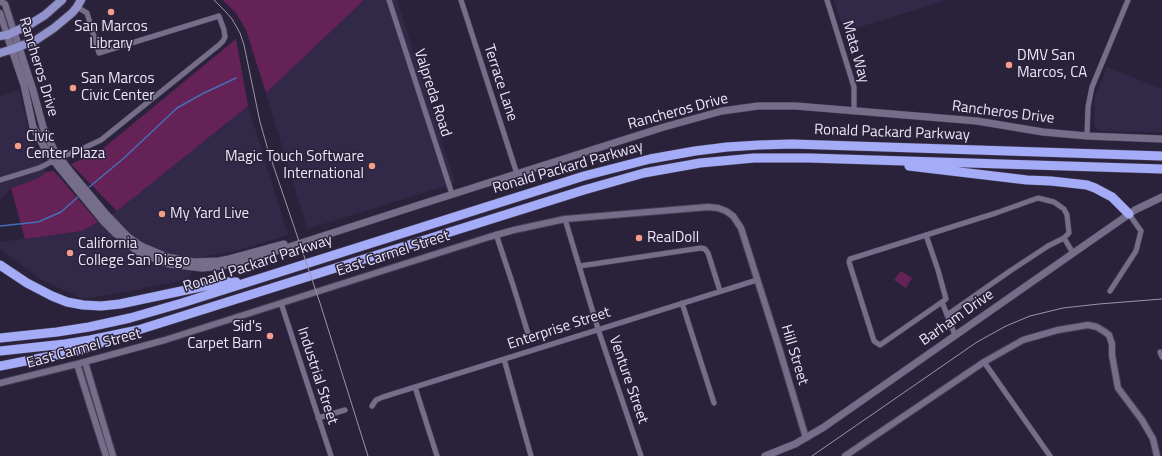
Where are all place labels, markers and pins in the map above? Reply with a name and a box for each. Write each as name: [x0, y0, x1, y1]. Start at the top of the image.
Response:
marker: San Marcos Library: [106, 7, 116, 17]
place label: San Marcos Library: [74, 18, 148, 53]
place label: DMV San Marcos, CA: [1017, 47, 1087, 82]
marker: DMV San Marcos, CA: [1004, 60, 1014, 70]
place label: San Marcos Civic Center: [81, 70, 154, 105]
marker: San Marcos Civic Center: [68, 83, 78, 93]
place label: Civic Center Plaza: [26, 128, 105, 163]
marker: Civic Center Plaza: [13, 141, 23, 151]
place label: Magic Touch Software International: [225, 148, 364, 183]
marker: Magic Touch Software International: [367, 161, 377, 171]
place label: My Yard Live: [170, 205, 249, 223]
marker: My Yard Live: [157, 209, 167, 219]
place label: RealDoll: [647, 229, 699, 247]
marker: RealDoll: [634, 233, 644, 243]
place label: California College San Diego: [78, 235, 190, 270]
marker: California College San Diego: [65, 248, 75, 258]
place label: Sid's Carpet Barn: [187, 318, 262, 353]
marker: Sid's Carpet Barn: [265, 331, 275, 341]

